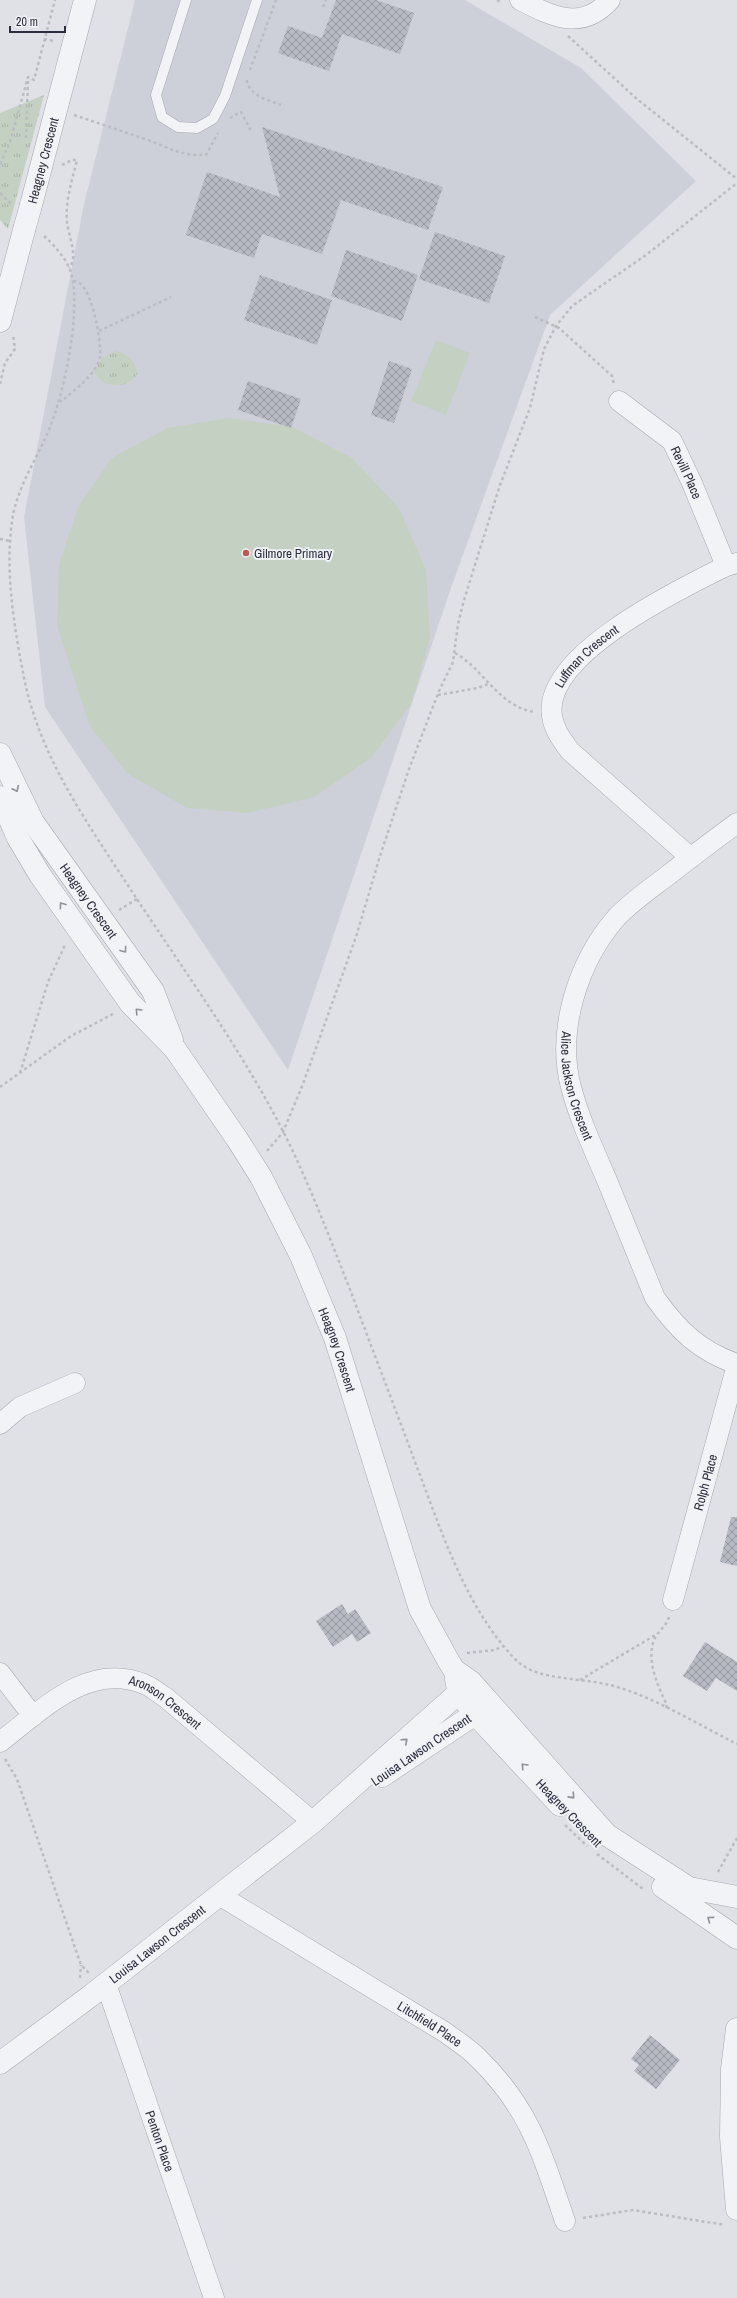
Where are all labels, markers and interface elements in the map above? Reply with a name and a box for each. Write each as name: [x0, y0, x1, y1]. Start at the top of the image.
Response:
scale bar: [10, 8, 65, 34]
text: 20 m: [16, 14, 38, 30]
street label: Heagney Crescent: [23, 116, 62, 205]
street label: Revill Place: [667, 443, 706, 501]
place label: Gilmore Primary: [254, 545, 333, 562]
marker: Gilmore Primary: [241, 548, 251, 558]
street label: Luffman Crescent: [550, 621, 622, 691]
one-way arrow: [11, 785, 19, 792]
street label: Heagney Crescent: [56, 860, 121, 942]
one-way arrow: [60, 903, 67, 910]
one-way arrow: [119, 945, 126, 952]
one-way arrow: [135, 1008, 143, 1016]
street label: Alice Jackson Crescent: [558, 1030, 597, 1143]
street label: Heagney Crescent: [315, 1305, 360, 1394]
street label: Rolph Place: [689, 1452, 721, 1512]
street label: Aronson Crescent: [126, 1671, 205, 1733]
street label: Louisa Lawson Crescent: [368, 1710, 474, 1790]
one-way arrow: [400, 1738, 408, 1745]
one-way arrow: [521, 1763, 528, 1771]
street label: Heagney Crescent: [532, 1775, 606, 1851]
one-way arrow: [567, 1791, 574, 1799]
street label: Louisa Lawson Crescent: [105, 1901, 208, 1987]
one-way arrow: [707, 1916, 714, 1924]
street label: Litchfield Place: [395, 1997, 465, 2050]
street label: Penton Place: [142, 2108, 178, 2174]

